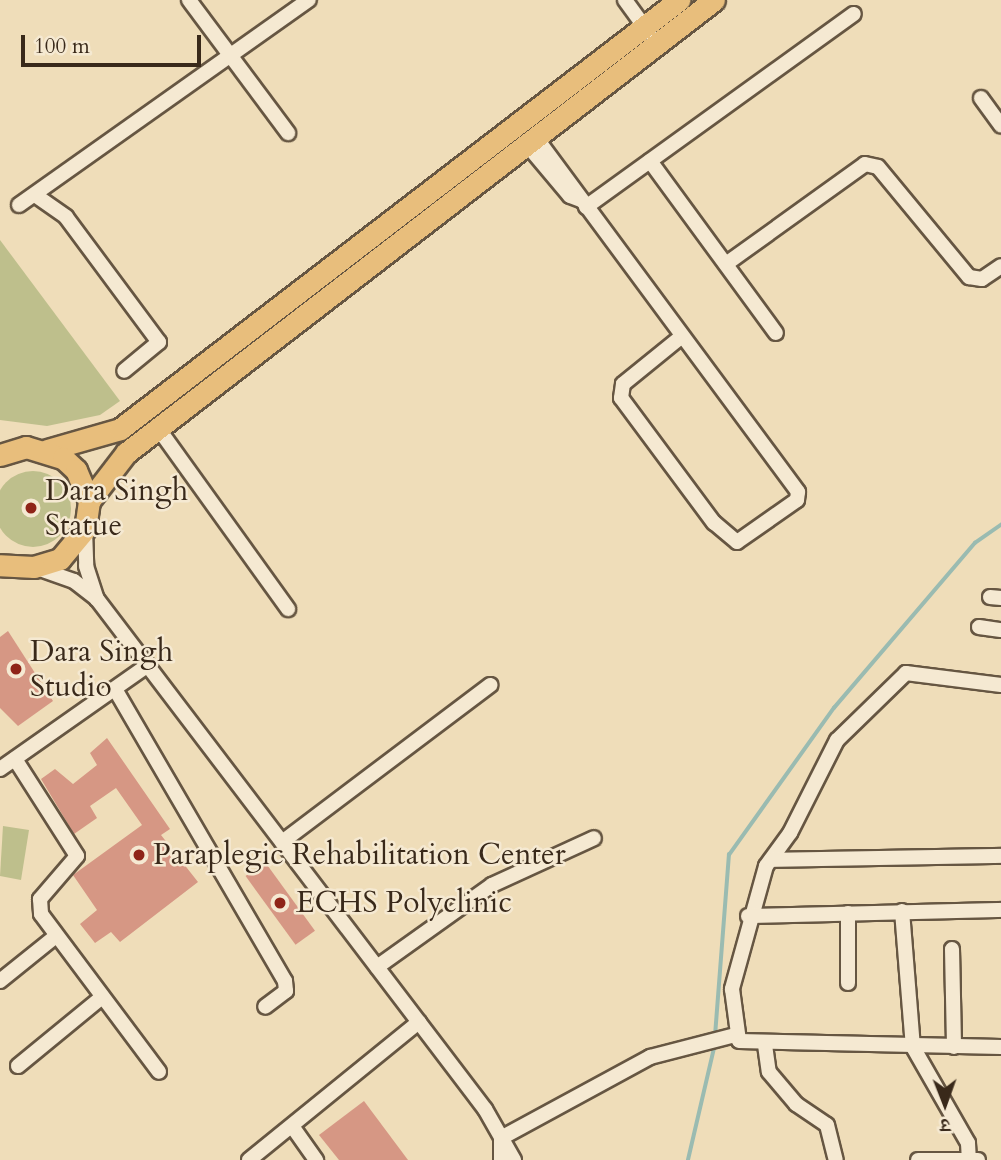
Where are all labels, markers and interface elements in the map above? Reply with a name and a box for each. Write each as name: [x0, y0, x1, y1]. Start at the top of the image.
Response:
scale bar: [24, 21, 205, 65]
text: 100 m: [34, 32, 90, 61]
place label: Dara Singh Statue: [45, 473, 188, 544]
marker: Dara Singh Statue: [23, 500, 39, 516]
place label: Dara Singh Studio: [30, 634, 173, 704]
marker: Dara Singh Studio: [8, 661, 24, 677]
place label: Paraplegic Rehabilitation Center: [153, 837, 566, 873]
marker: Paraplegic Rehabilitation Center: [131, 847, 147, 863]
place label: ECHS Polyclinic: [296, 885, 512, 921]
marker: ECHS Polyclinic: [270, 893, 290, 913]
north arrow: [910, 1069, 980, 1139]
text: उ: [940, 1112, 950, 1138]

